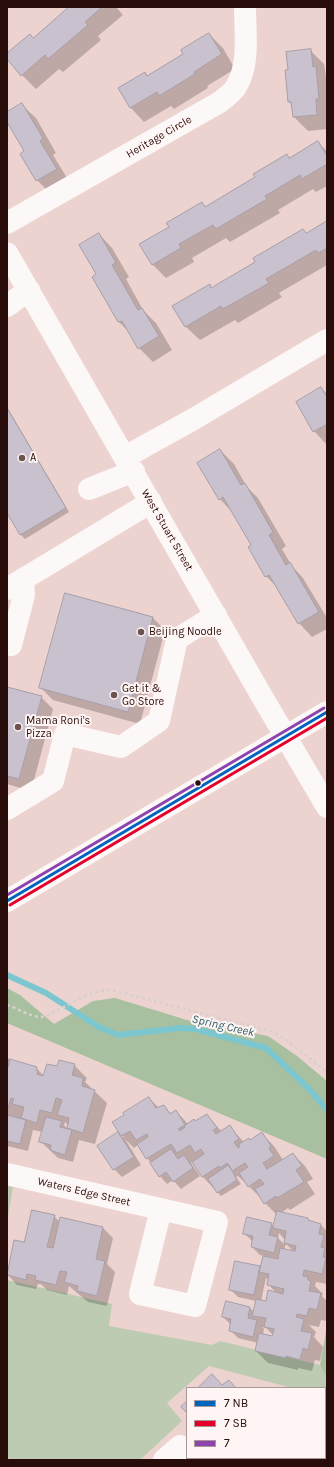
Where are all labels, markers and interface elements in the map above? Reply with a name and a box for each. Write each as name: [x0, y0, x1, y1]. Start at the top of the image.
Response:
street label: Heritage Circle: [124, 113, 194, 161]
place label: A: [30, 451, 36, 465]
marker: A: [17, 453, 27, 463]
street label: West Stuart Street: [138, 487, 196, 573]
place label: Beijing Noodle: [149, 625, 222, 639]
marker: Beijing Noodle: [136, 627, 146, 637]
place label: Get it & Go Store: [122, 682, 164, 708]
marker: Get it & Go Store: [109, 690, 119, 700]
place label: Mama Roni's Pizza: [26, 714, 90, 740]
marker: Mama Roni's Pizza: [13, 722, 23, 732]
unlabelled marker: [193, 778, 203, 788]
water label: Spring Creek: [190, 1012, 256, 1040]
street label: Waters Edge Street: [36, 1175, 132, 1209]
legend: [186, 1387, 326, 1459]
text: 7 NB: [224, 1396, 248, 1410]
text: 7 SB: [224, 1416, 247, 1430]
text: 7: [224, 1436, 230, 1450]

